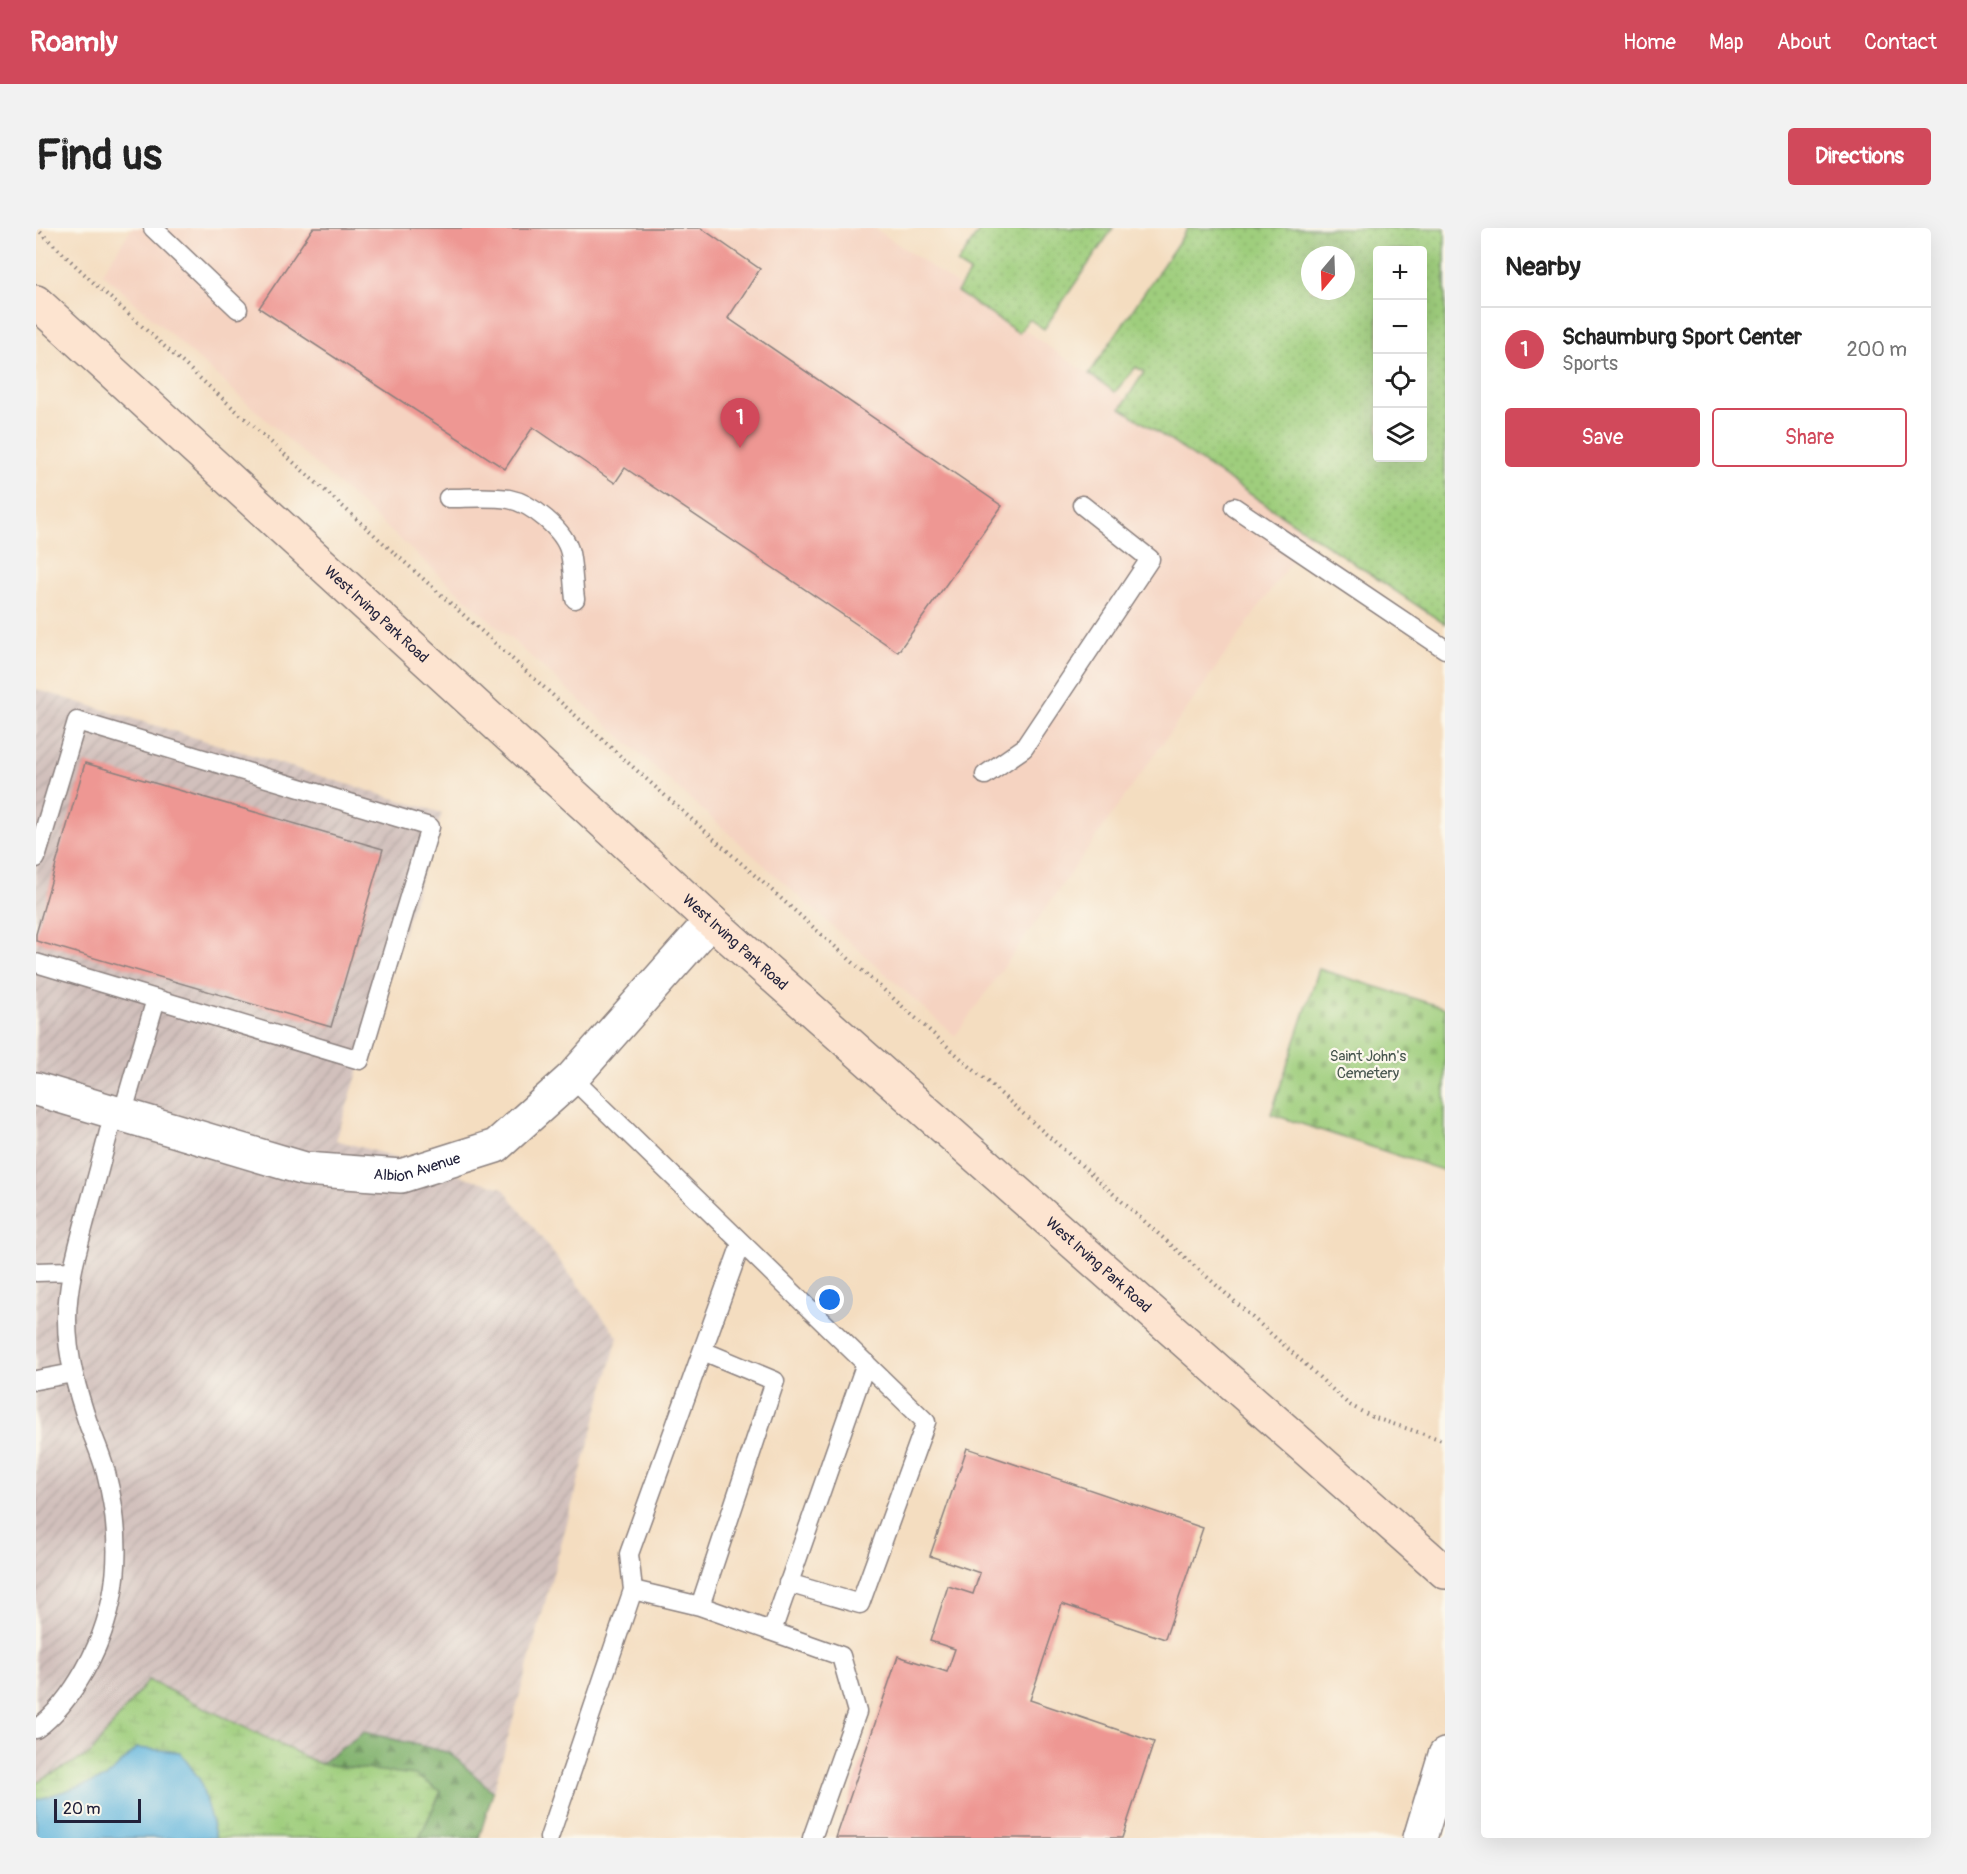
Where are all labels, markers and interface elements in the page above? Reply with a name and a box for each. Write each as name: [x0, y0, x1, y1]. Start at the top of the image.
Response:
text: Roamly: [30, 25, 118, 60]
text: Home: [1623, 29, 1676, 56]
text: Map: [1709, 29, 1744, 56]
text: About: [1777, 29, 1831, 56]
text: Contact: [1864, 29, 1937, 56]
button: Directions: [1788, 128, 1931, 185]
text: Find us: [36, 130, 162, 182]
north arrow: [1301, 246, 1355, 300]
map controls: [1373, 246, 1427, 462]
button: +: [1373, 246, 1427, 300]
text: Nearby: [1505, 251, 1581, 283]
button: −: [1373, 300, 1427, 354]
text: Schaumburg Sport Center: [1562, 323, 1802, 351]
text: 1: [1521, 337, 1528, 362]
text: 200 m: [1846, 337, 1907, 362]
text: Sports: [1562, 351, 1618, 376]
button: locate: [1373, 354, 1427, 408]
pin: 1: [720, 398, 760, 448]
button: layers: [1373, 408, 1427, 462]
button: Save: [1505, 408, 1700, 467]
button: Share: [1712, 408, 1907, 467]
street label: West Irving Park Road: [320, 562, 433, 667]
street label: West Irving Park Road: [678, 890, 792, 994]
park label: Saint John's Cemetery: [1330, 1047, 1406, 1083]
street label: Albion Avenue: [373, 1148, 463, 1186]
street label: West Irving Park Road: [1042, 1213, 1155, 1317]
your location: [815, 1285, 844, 1314]
scale bar: [54, 1796, 141, 1824]
text: 20 m: [63, 1799, 101, 1819]

